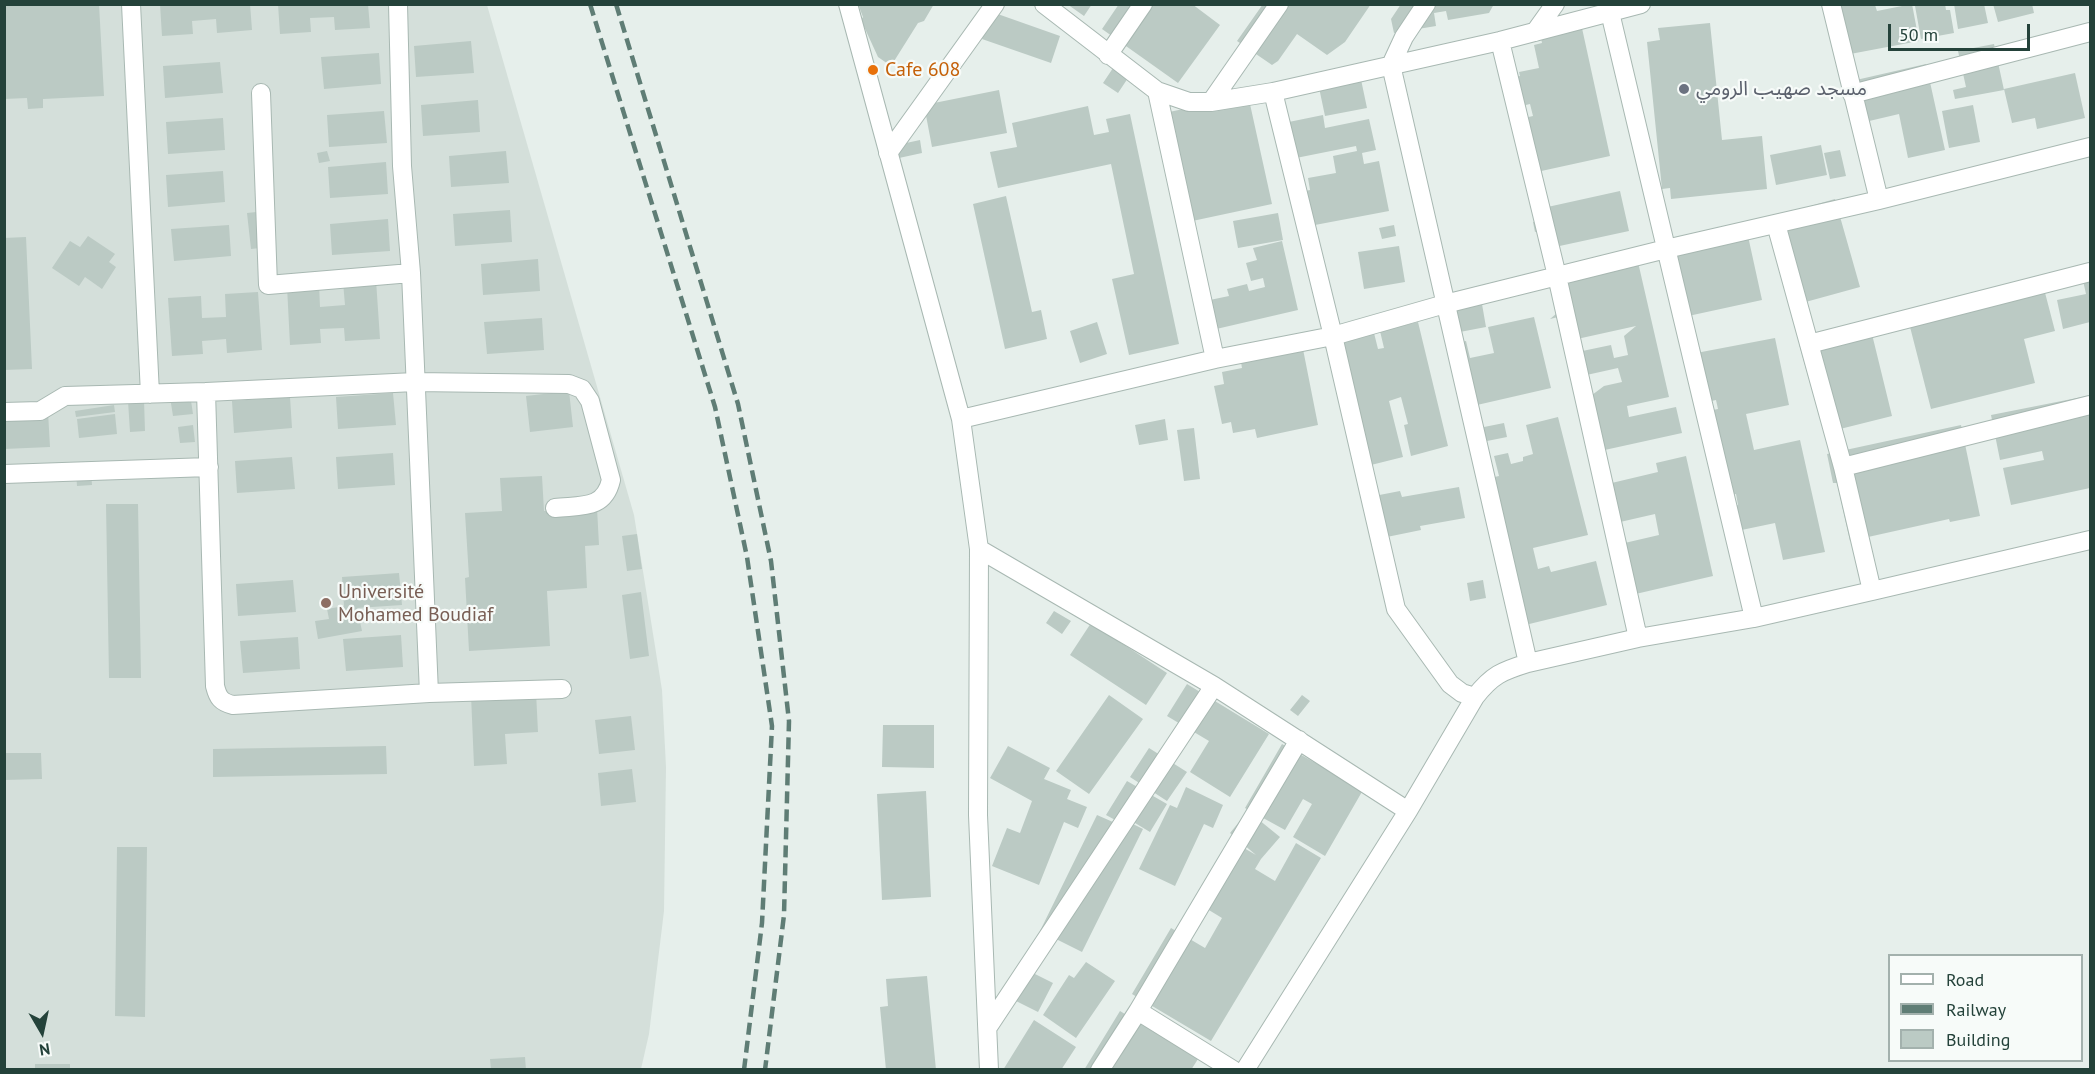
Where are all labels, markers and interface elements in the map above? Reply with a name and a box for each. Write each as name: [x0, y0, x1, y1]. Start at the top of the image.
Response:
scale bar: [1891, 12, 2034, 50]
text: 50 m: [1899, 23, 1938, 46]
place label: Cafe 608: [885, 58, 960, 82]
marker: Cafe 608: [866, 63, 880, 77]
place label: مسجد صهيب الرومي: [1696, 77, 1867, 101]
marker: مسجد صهيب الرومي: [1677, 82, 1691, 96]
place label: Université Mohamed Boudiaf: [338, 580, 493, 627]
marker: Université Mohamed Boudiaf: [319, 596, 333, 610]
legend: [1888, 954, 2083, 1062]
text: Road: [1946, 968, 1984, 991]
text: Railway: [1946, 998, 2006, 1021]
north arrow: [12, 1002, 72, 1062]
text: Building: [1946, 1028, 2010, 1051]
text: N: [38, 1039, 52, 1060]

